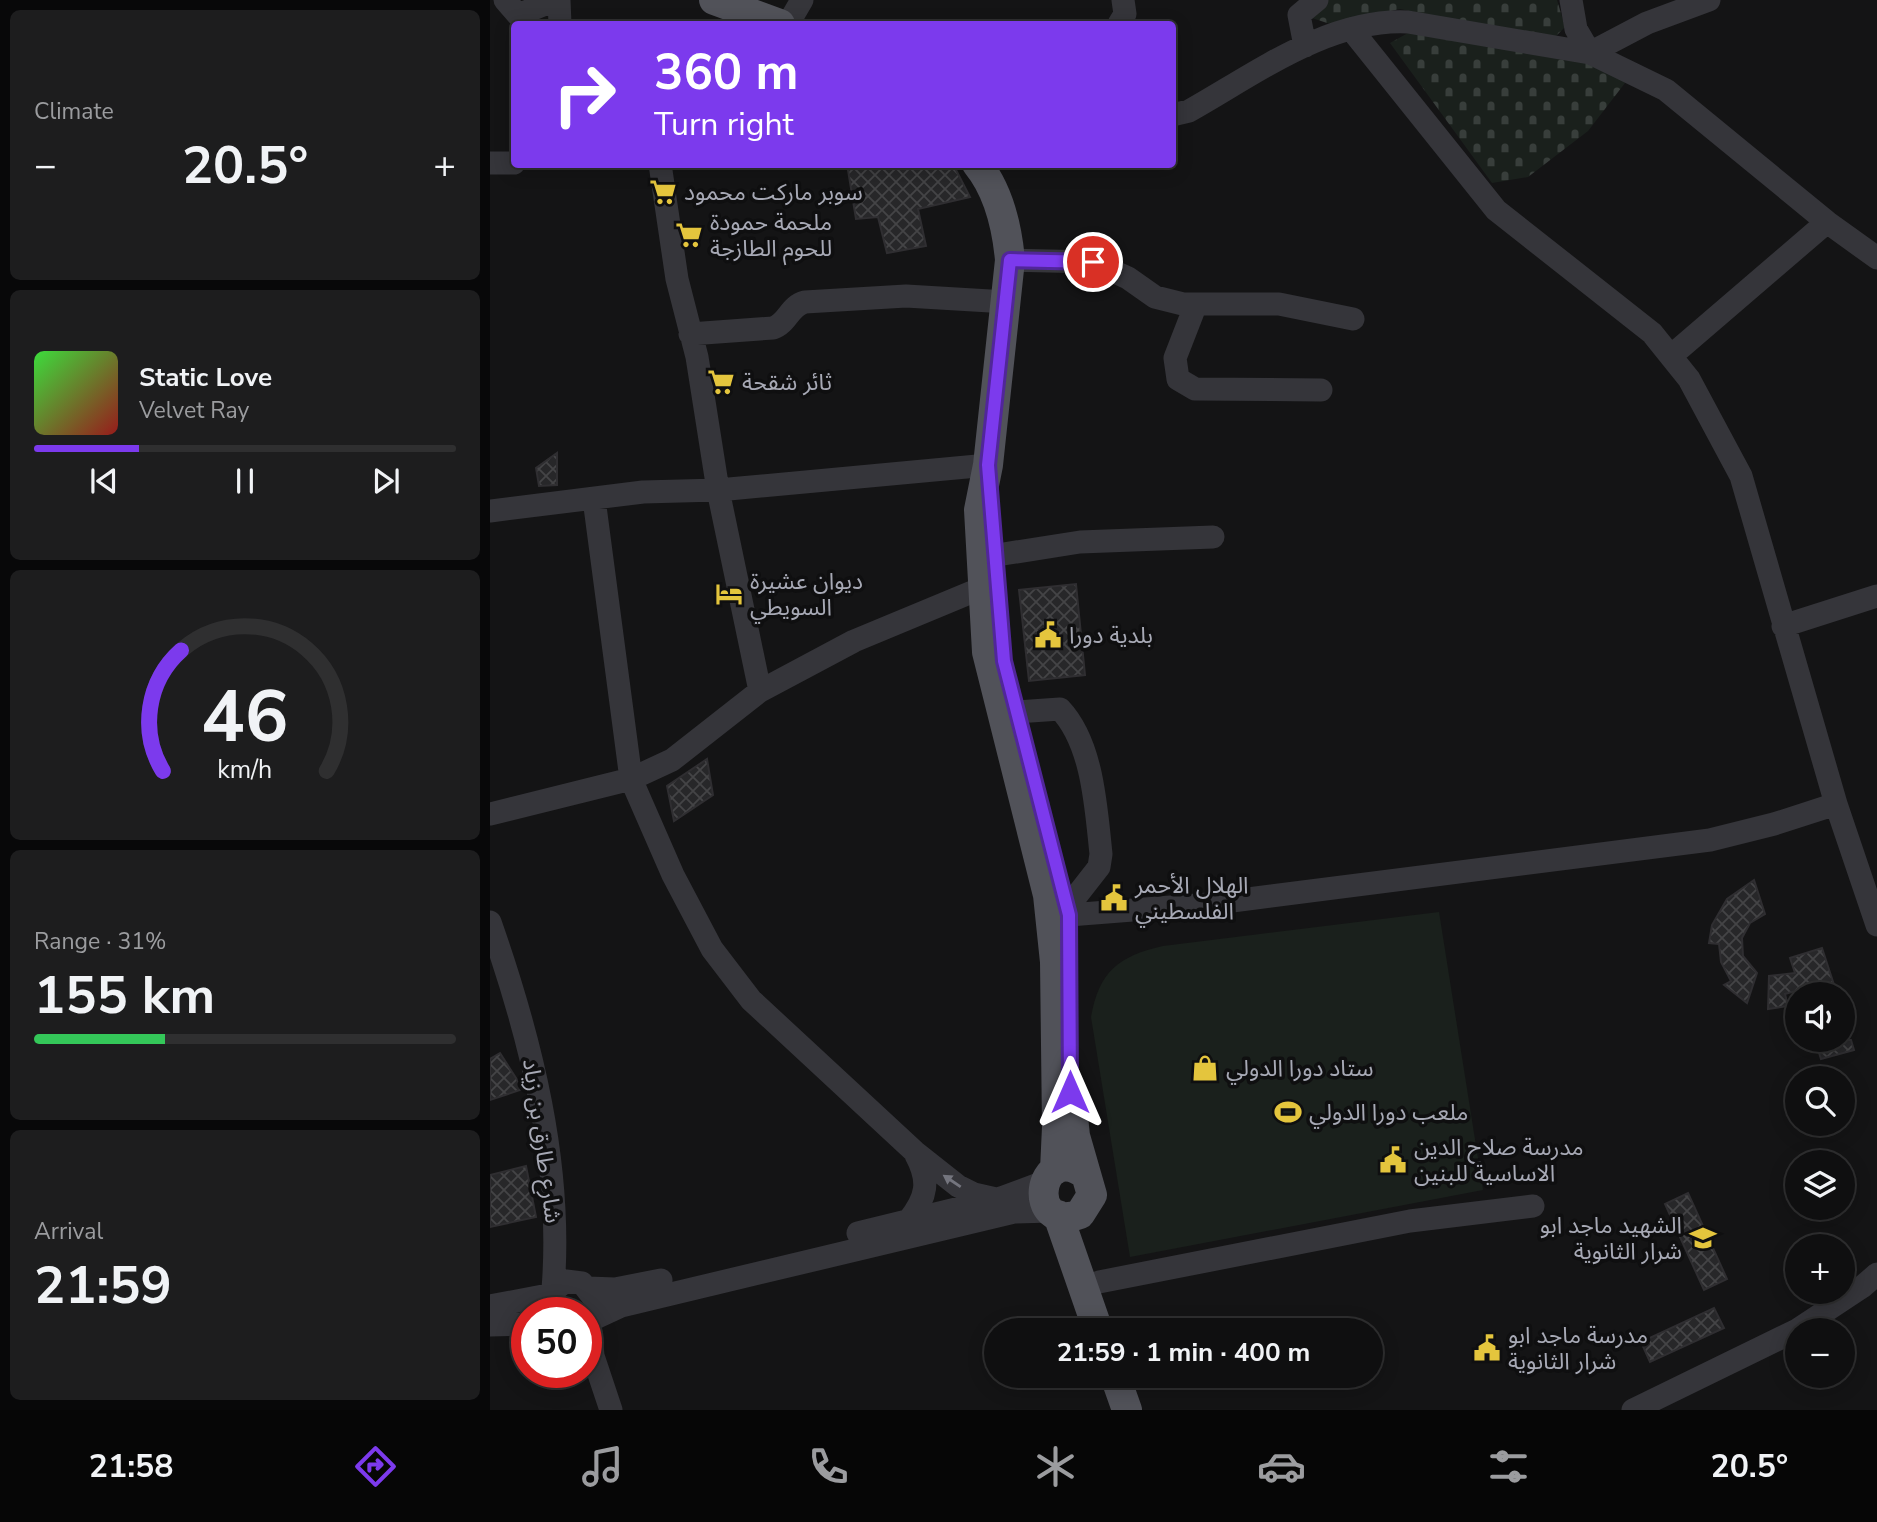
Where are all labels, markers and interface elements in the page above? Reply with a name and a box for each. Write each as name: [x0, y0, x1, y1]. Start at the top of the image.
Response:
text: 360 m: [654, 39, 798, 106]
icon: right: [539, 49, 630, 140]
text: Climate: [34, 96, 114, 127]
text: Turn right: [654, 103, 794, 146]
text: 20.5°: [182, 130, 308, 201]
text: −: [34, 140, 57, 191]
text: +: [433, 140, 456, 191]
supermarket icon: سوبر ماركت محمود: [648, 177, 678, 207]
place label: سوبر ماركت محمود: [684, 177, 863, 208]
place label: ملحمة حمودة للحوم الطازجة: [710, 207, 832, 266]
supermarket icon: ملحمة حمودة للحوم الطازجة: [674, 220, 704, 250]
pin: [1063, 232, 1123, 292]
icon: arrive: [1074, 243, 1112, 281]
text: Static Love: [139, 360, 272, 395]
supermarket icon: ثائر شقحة: [706, 367, 736, 397]
place label: ثائر شقحة: [742, 367, 832, 398]
text: Velvet Ray: [139, 395, 249, 426]
icon: previous: [85, 462, 123, 500]
icon: pause: [226, 462, 264, 500]
icon: next: [367, 462, 405, 500]
place label: ديوان عشيرة السويطي: [750, 566, 863, 624]
hotel icon: ديوان عشيرة السويطي: [714, 579, 744, 609]
public building icon: بلدية دورا: [1033, 620, 1063, 650]
place label: بلدية دورا: [1069, 620, 1153, 651]
text: 46: [201, 667, 289, 767]
text: km/h: [217, 753, 273, 787]
place label: الهلال الأحمر الفلسطيني: [1134, 870, 1249, 928]
public building icon: الهلال الأحمر الفلسطيني: [1099, 883, 1129, 913]
text: Range · 31%: [34, 926, 166, 957]
text: 155 km: [34, 960, 215, 1031]
map controls: [1785, 982, 1855, 1388]
button: sound: [1785, 982, 1855, 1052]
shop icon: ستاد دورا الدولي: [1190, 1053, 1220, 1083]
place label: ستاد دورا الدولي: [1226, 1053, 1374, 1085]
position arrow: [1033, 1055, 1107, 1129]
street label: شارع طارق بن زياد: [514, 1057, 569, 1225]
button: search: [1785, 1066, 1855, 1136]
sports icon: ملعب دورا الدولي: [1273, 1097, 1303, 1127]
place label: ملعب دورا الدولي: [1309, 1097, 1468, 1129]
place label: مدرسة صلاح الدين الاساسية للبنين: [1414, 1132, 1584, 1189]
public building icon: مدرسة صلاح الدين الاساسية للبنين: [1378, 1145, 1408, 1175]
button: layers: [1785, 1150, 1855, 1220]
one-way arrow: [943, 1174, 961, 1188]
place label: الشهيد ماجد ابو شرار الثانوية: [1540, 1210, 1682, 1267]
text: Arrival: [34, 1216, 103, 1247]
school or university icon: الشهيد ماجد ابو شرار الثانوية: [1688, 1223, 1718, 1253]
button: +: [1785, 1234, 1855, 1304]
text: 21:59: [34, 1250, 172, 1321]
speed limit sign: 50: [511, 1297, 602, 1388]
button: −: [1785, 1318, 1855, 1388]
place label: مدرسة ماجد ابو شرار الثانوية: [1508, 1320, 1648, 1377]
public building icon: مدرسة ماجد ابو شرار الثانوية: [1472, 1333, 1502, 1363]
text: 21:59 · 1 min · 400 m: [1057, 1335, 1310, 1370]
icon: directions: [351, 1442, 400, 1491]
icon: music: [578, 1442, 627, 1491]
icon: phone: [804, 1442, 853, 1491]
icon: climate: [1031, 1442, 1080, 1491]
icon: car: [1257, 1442, 1306, 1491]
icon: filters: [1484, 1442, 1533, 1491]
text: 21:58: [89, 1445, 174, 1488]
text: 20.5°: [1710, 1445, 1788, 1488]

